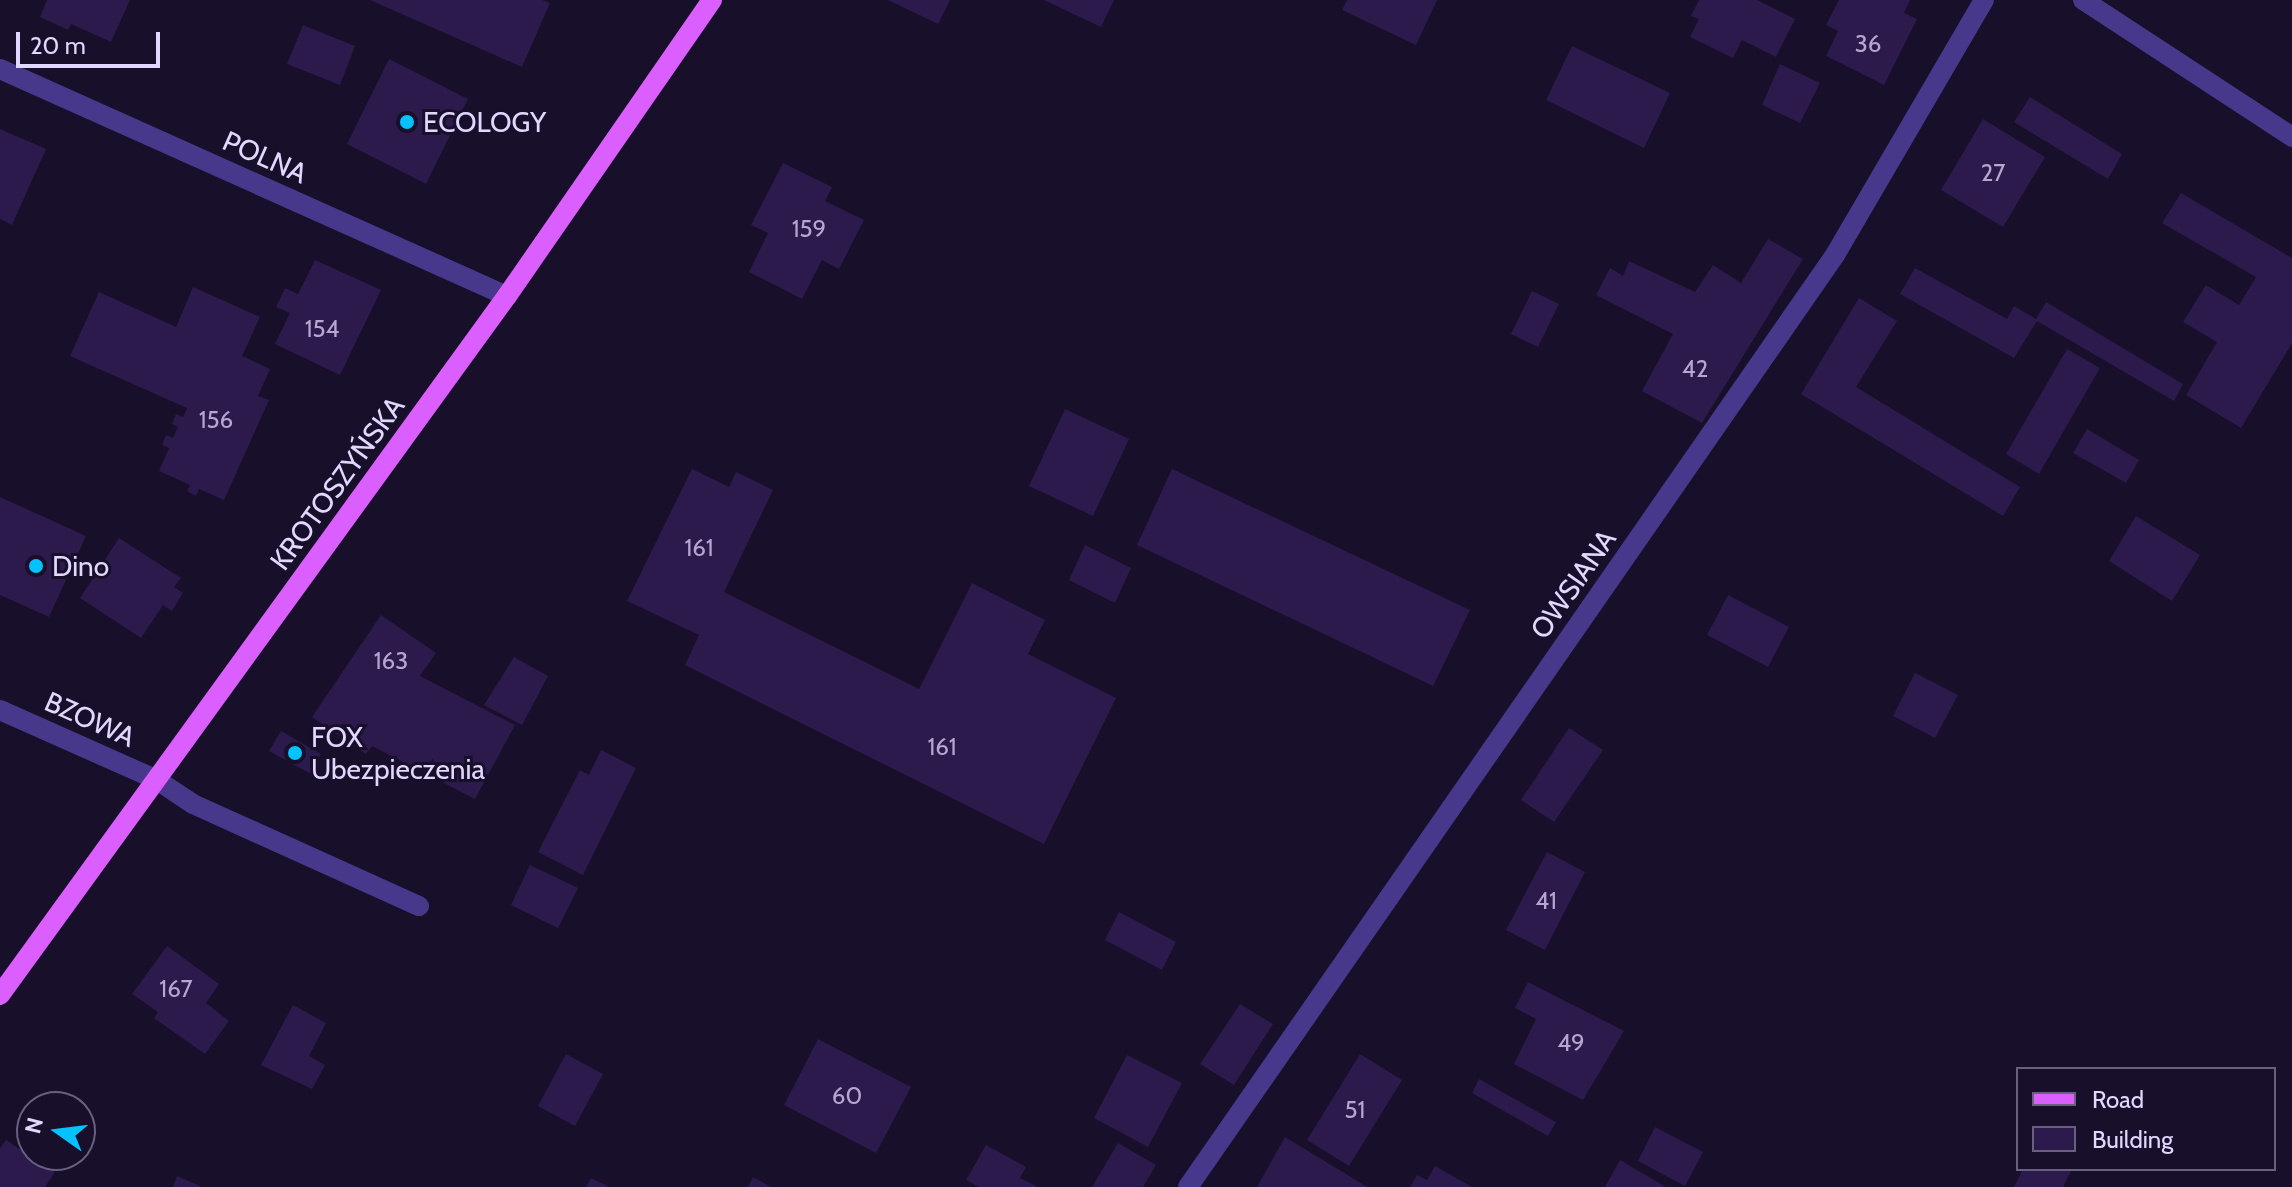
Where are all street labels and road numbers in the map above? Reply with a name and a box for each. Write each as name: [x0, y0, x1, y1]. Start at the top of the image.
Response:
street label: POLNA: [218, 124, 312, 190]
street label: KROTOSZYŃSKA: [263, 390, 411, 576]
street label: OWSIANA: [1523, 523, 1623, 645]
street label: BZOWA: [40, 684, 140, 754]

